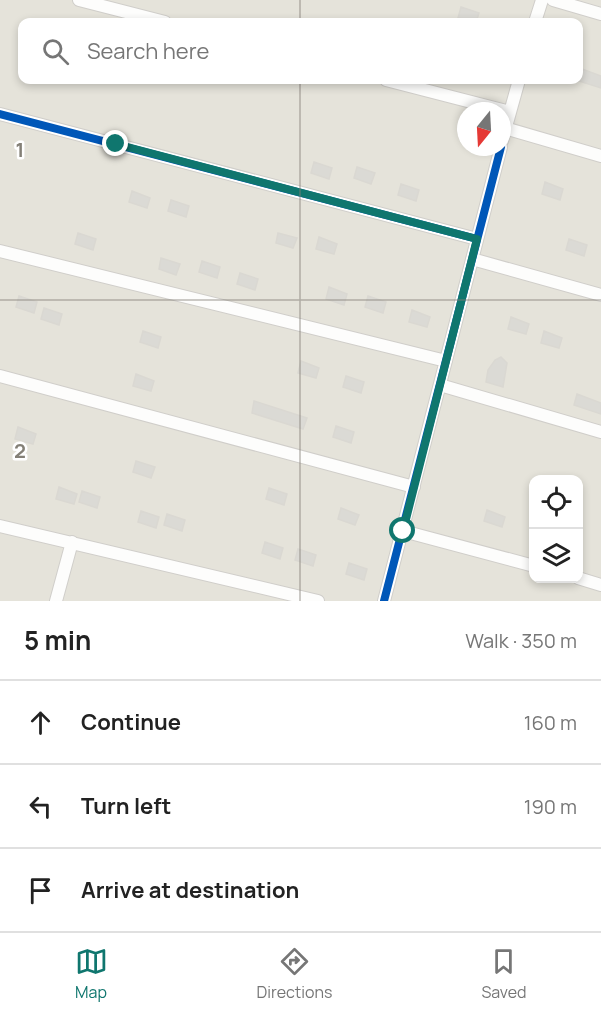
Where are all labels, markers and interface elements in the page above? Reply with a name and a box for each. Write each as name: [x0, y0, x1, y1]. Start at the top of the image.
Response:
search box: [18, 18, 583, 84]
icon: search: [39, 35, 72, 68]
text: Search here: [87, 36, 209, 66]
north arrow: [457, 102, 511, 156]
route end: [102, 130, 128, 156]
text: 1: [16, 136, 24, 163]
text: 2: [14, 437, 26, 464]
map controls: [529, 475, 583, 583]
button: locate: [529, 475, 583, 529]
route start: [389, 517, 415, 543]
button: layers: [529, 529, 583, 583]
text: 5 min: [24, 622, 91, 658]
text: Walk · 350 m: [465, 627, 577, 654]
icon: ahead: [24, 706, 57, 739]
text: Continue: [81, 707, 181, 737]
text: 160 m: [524, 709, 577, 736]
icon: left: [24, 790, 57, 823]
text: Turn left: [81, 791, 171, 821]
text: 190 m: [524, 793, 577, 820]
icon: arrive: [24, 874, 57, 907]
text: Arrive at destination: [81, 875, 299, 905]
tab: Map: [75, 945, 108, 1003]
tab: Directions: [257, 945, 332, 1003]
tab: Saved: [481, 945, 526, 1003]

